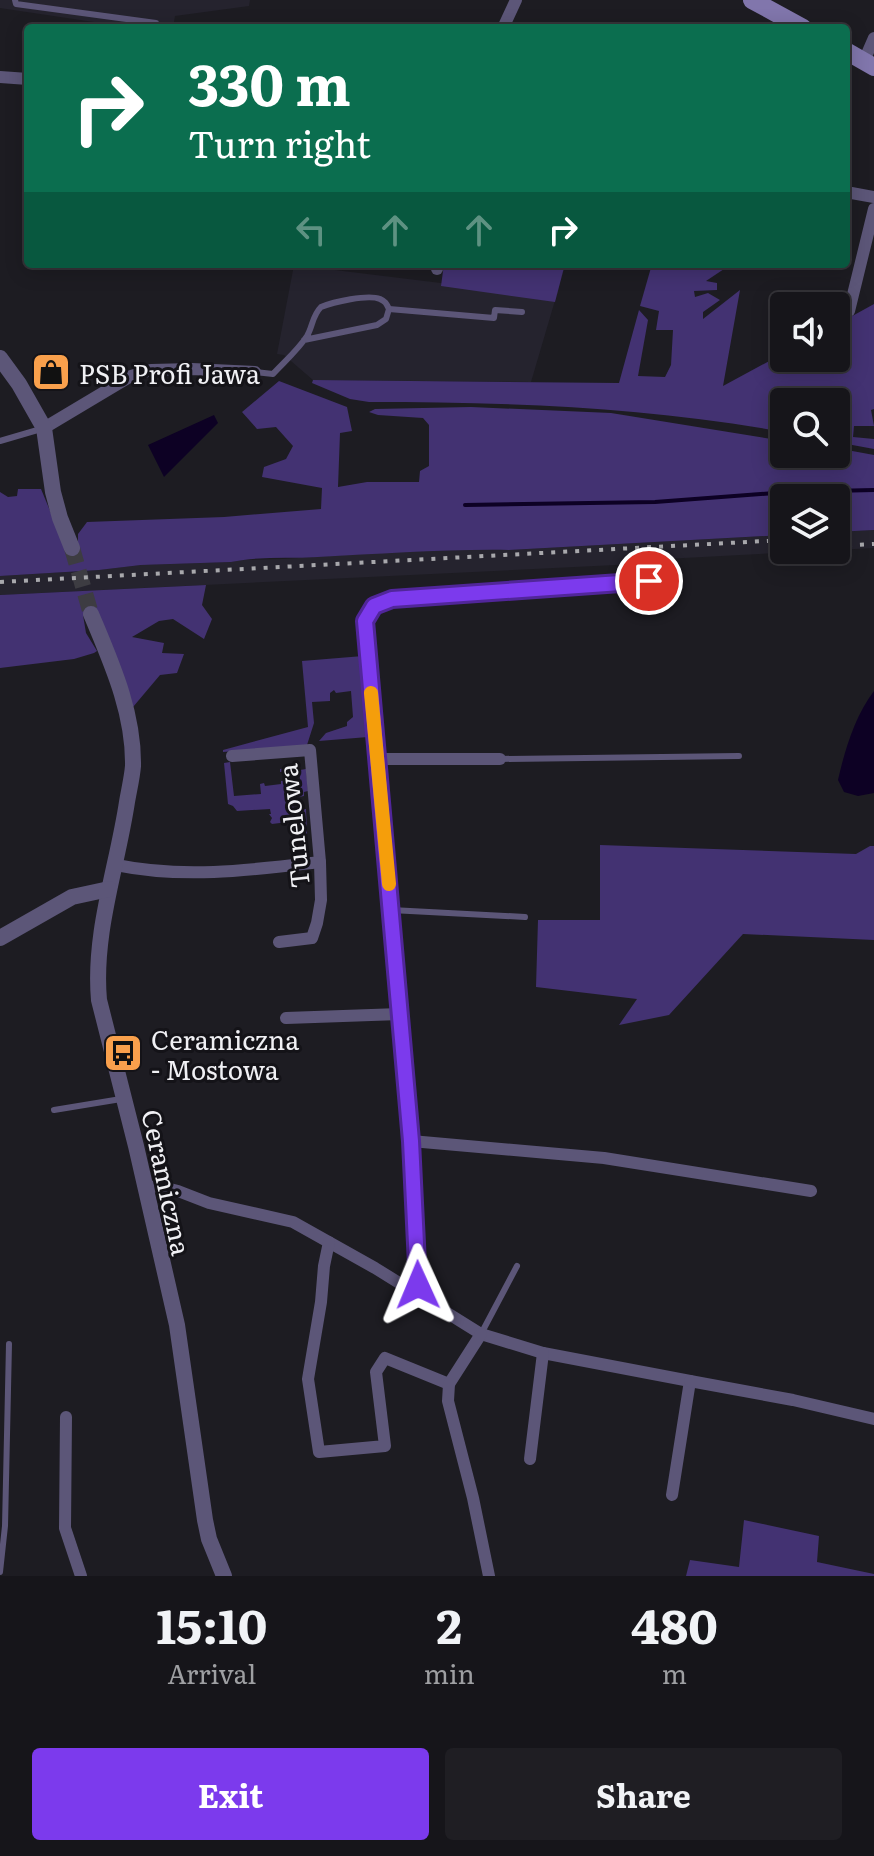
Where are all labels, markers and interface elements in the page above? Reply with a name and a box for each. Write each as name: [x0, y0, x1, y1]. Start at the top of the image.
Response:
text: 330 m: [188, 40, 351, 123]
icon: right: [56, 56, 160, 160]
text: Turn right: [188, 116, 371, 169]
icon: left: [289, 208, 333, 252]
icon: ahead: [373, 208, 417, 252]
icon: ahead: [457, 208, 501, 252]
icon: right: [541, 208, 585, 252]
map controls: [770, 292, 850, 564]
button: sound: [770, 292, 850, 372]
shop icon: PSB Profi Jawa: [30, 351, 72, 393]
place label: PSB Profi Jawa: [79, 353, 260, 392]
button: search: [770, 388, 850, 468]
button: layers: [770, 484, 850, 564]
pin: [615, 547, 683, 615]
icon: arrive: [627, 559, 671, 603]
street label: Tunelowa: [266, 762, 318, 890]
place label: Ceramiczna - Mostowa: [151, 1019, 299, 1088]
bus stop icon: Ceramiczna - Mostowa: [102, 1032, 144, 1074]
street label: Ceramiczna: [134, 1105, 202, 1259]
position arrow: [376, 1243, 460, 1327]
text: 15:10: [156, 1588, 267, 1659]
text: 2: [436, 1588, 462, 1659]
text: 480: [631, 1588, 718, 1659]
text: Arrival: [167, 1653, 256, 1692]
text: min: [424, 1653, 475, 1692]
text: m: [662, 1653, 687, 1692]
button: Exit: [32, 1748, 429, 1840]
button: Share: [445, 1748, 842, 1840]

